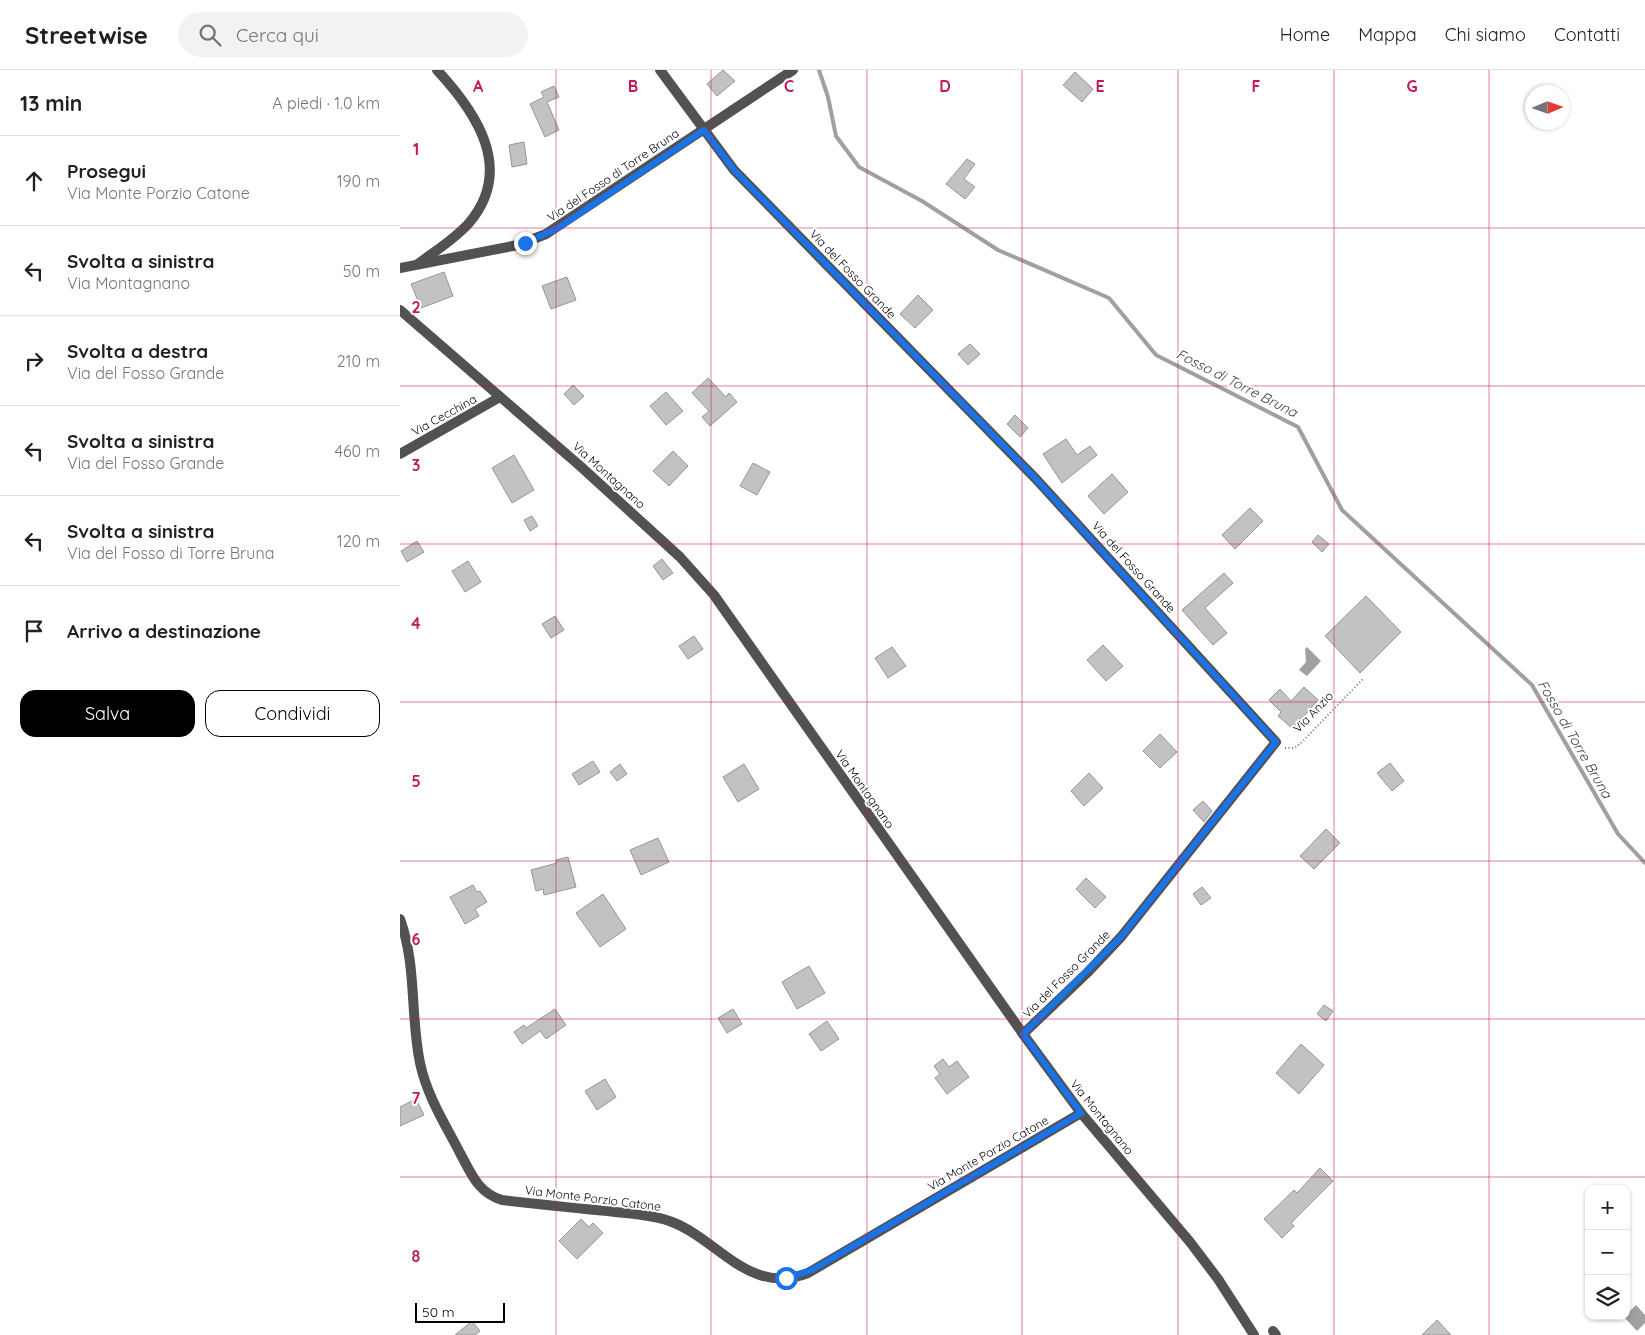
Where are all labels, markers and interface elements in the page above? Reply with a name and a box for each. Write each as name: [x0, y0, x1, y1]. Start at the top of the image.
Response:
search box: [178, 12, 528, 57]
text: Streetwise: [25, 20, 148, 50]
icon: search: [196, 21, 224, 49]
text: Cerca qui: [236, 23, 319, 47]
text: Home: [1280, 23, 1330, 46]
text: Mappa: [1358, 23, 1417, 46]
text: Chi siamo: [1445, 23, 1526, 46]
text: Contatti: [1554, 23, 1620, 46]
text: A: [473, 76, 484, 96]
text: B: [628, 76, 638, 96]
text: C: [784, 76, 794, 96]
text: D: [939, 76, 951, 96]
text: E: [1095, 76, 1105, 96]
text: F: [1252, 76, 1261, 96]
text: G: [1406, 76, 1418, 96]
north arrow: [1525, 85, 1570, 130]
text: 13 min: [20, 90, 82, 116]
text: A piedi · 1.0 km: [272, 93, 380, 113]
street label: Via del Fosso di Torre Bruna: [544, 125, 682, 225]
text: 1: [413, 139, 419, 159]
text: Prosegui: [67, 159, 146, 183]
icon: ahead: [20, 167, 48, 195]
text: 190 m: [337, 171, 380, 191]
text: Via Monte Porzio Catone: [67, 183, 250, 203]
street label: Via del Fosso Grande: [807, 226, 899, 322]
route end: [514, 232, 537, 255]
text: Svolta a sinistra: [67, 249, 214, 273]
icon: left: [20, 257, 48, 285]
text: 50 m: [343, 261, 380, 281]
text: Via Montagnano: [67, 273, 190, 293]
text: 2: [411, 297, 421, 317]
text: Svolta a destra: [67, 339, 208, 363]
water label: Fosso di Torre Bruna: [1173, 345, 1302, 422]
icon: right: [20, 347, 48, 375]
text: 210 m: [337, 351, 380, 371]
text: Via del Fosso Grande: [67, 363, 224, 383]
street label: Via Cecchina: [409, 391, 479, 439]
text: Svolta a sinistra: [67, 429, 214, 453]
icon: left: [20, 437, 48, 465]
street label: Via Montagnano: [570, 439, 648, 511]
text: 460 m: [334, 441, 380, 461]
text: Via del Fosso Grande: [67, 453, 224, 473]
text: 3: [412, 455, 420, 475]
street label: Via del Fosso Grande: [1089, 518, 1179, 616]
text: Svolta a sinistra: [67, 519, 214, 543]
icon: left: [20, 527, 48, 555]
text: 120 m: [337, 531, 380, 551]
text: Via del Fosso di Torre Bruna: [67, 543, 274, 563]
text: 4: [411, 613, 421, 633]
icon: arrive: [20, 617, 48, 645]
text: Arrivo a destinazione: [67, 619, 261, 643]
water label: Fosso di Torre Bruna: [1534, 677, 1617, 803]
street label: Via Anzio: [1290, 688, 1336, 736]
button: Salva: [20, 690, 195, 737]
button: Condividi: [205, 690, 380, 737]
street label: Via Montagnano: [832, 747, 898, 831]
text: 5: [411, 771, 421, 791]
street label: Via del Fosso Grande: [1019, 927, 1113, 1021]
text: 6: [412, 929, 421, 949]
street label: Via Montagnano: [1067, 1076, 1137, 1158]
text: 7: [412, 1088, 421, 1108]
street label: Via Monte Porzio Catone: [925, 1112, 1051, 1194]
street label: Via Monte Porzio Catone: [524, 1182, 662, 1214]
map controls: [1585, 1185, 1630, 1320]
button: +: [1585, 1185, 1630, 1230]
button: −: [1585, 1230, 1630, 1275]
text: 8: [412, 1246, 421, 1266]
route start: [775, 1267, 798, 1290]
button: layers: [1585, 1275, 1630, 1320]
scale bar: [415, 1300, 505, 1323]
text: 50 m: [422, 1303, 455, 1321]

